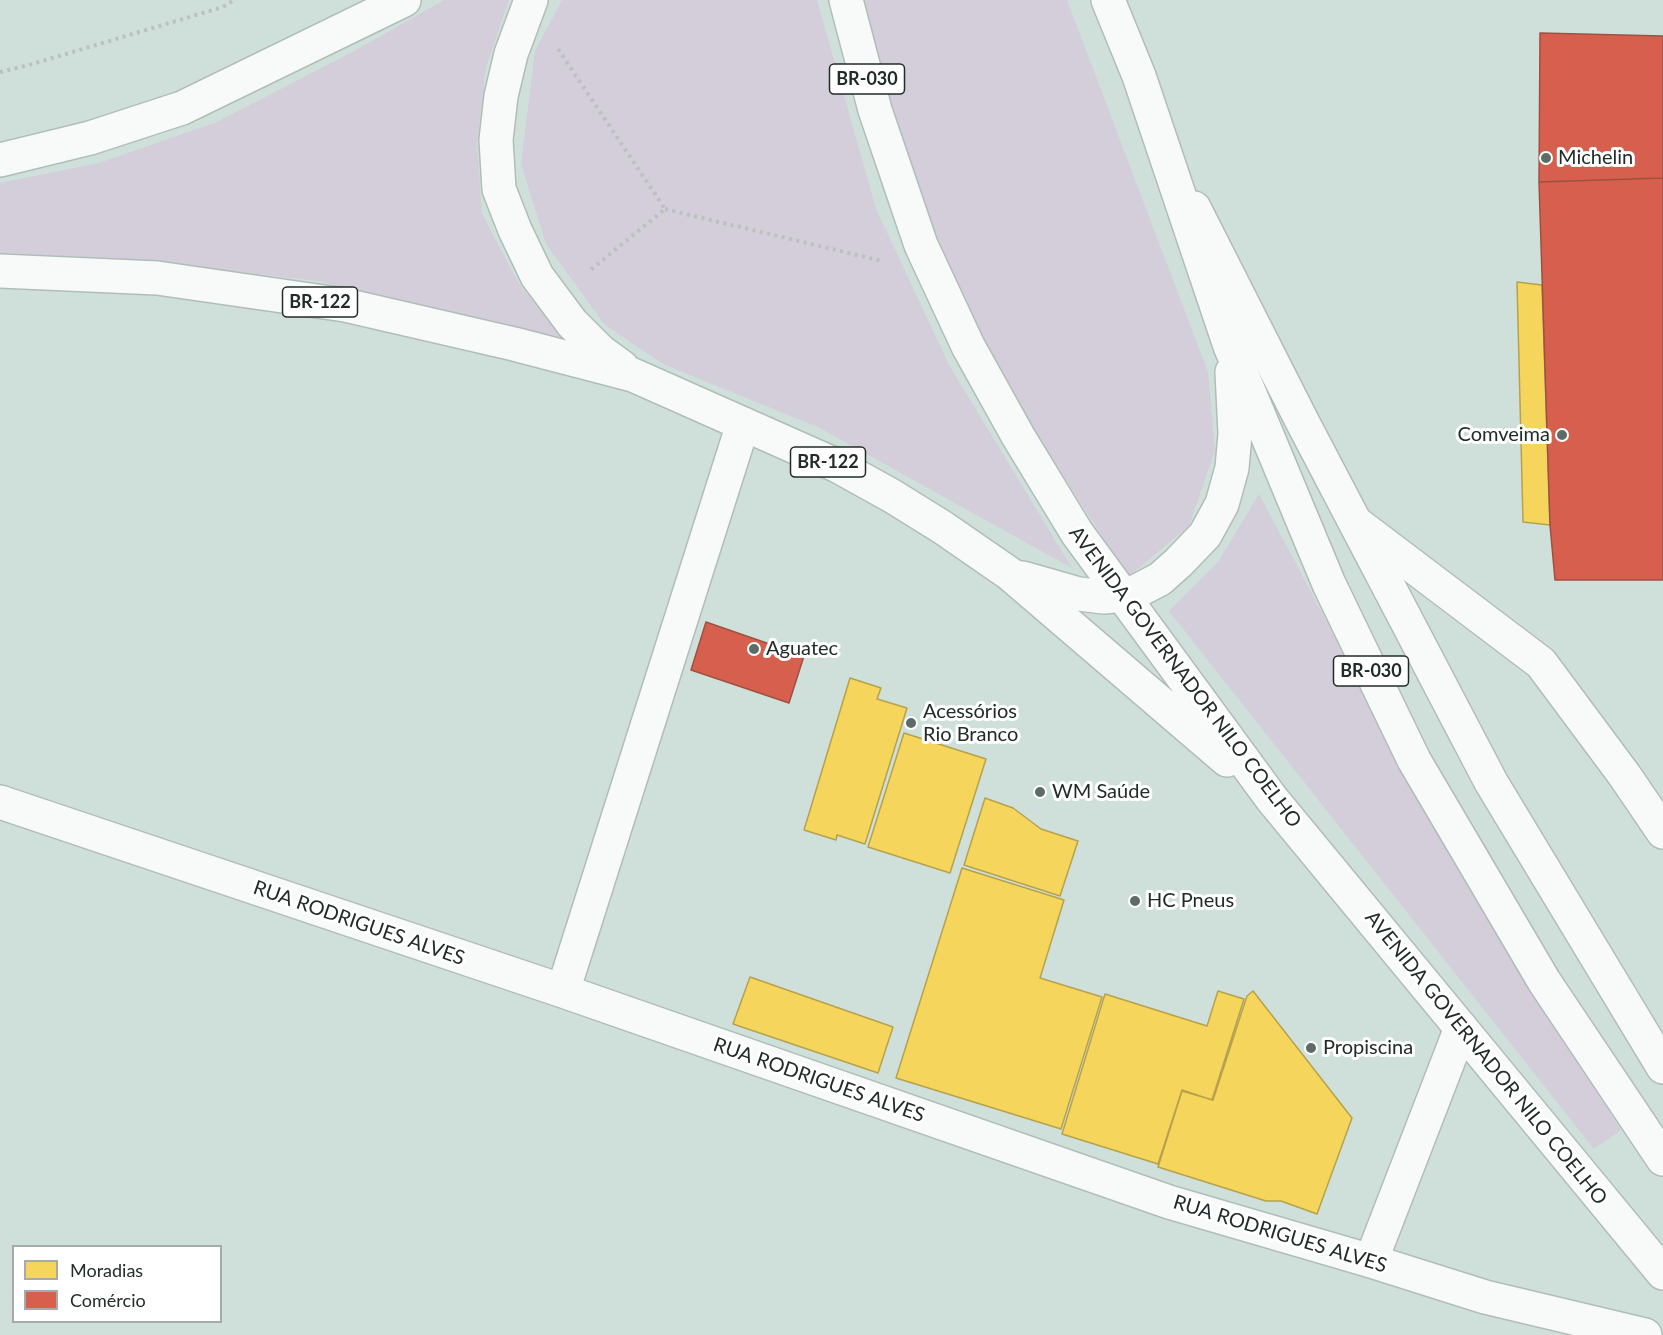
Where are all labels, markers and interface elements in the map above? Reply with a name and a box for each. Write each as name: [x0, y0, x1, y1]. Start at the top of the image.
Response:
road number: BR-030: [830, 64, 904, 94]
place label: Michelin: [1558, 146, 1633, 170]
marker: Michelin: [1539, 151, 1553, 165]
road number: BR-122: [282, 287, 358, 317]
place label: Comveima: [1457, 423, 1550, 447]
marker: Comveima: [1555, 428, 1569, 442]
road number: BR-122: [790, 447, 866, 477]
street label: AVENIDA GOVERNADOR NILO COELHO: [1064, 522, 1306, 832]
place label: Aguatec: [766, 637, 838, 661]
marker: Aguatec: [747, 642, 761, 656]
road number: BR-030: [1334, 656, 1408, 686]
place label: Acessórios Rio Branco: [923, 700, 1018, 747]
marker: Acessórios Rio Branco: [904, 716, 918, 730]
place label: WM Saúde: [1052, 780, 1150, 804]
marker: WM Saúde: [1033, 785, 1047, 799]
street label: RUA RODRIGUES ALVES: [250, 876, 468, 970]
place label: HC Pneus: [1147, 889, 1234, 913]
marker: HC Pneus: [1128, 894, 1142, 908]
street label: AVENIDA GOVERNADOR NILO COELHO: [1360, 906, 1612, 1210]
street label: RUA RODRIGUES ALVES: [710, 1033, 928, 1127]
place label: Propiscina: [1323, 1036, 1413, 1060]
marker: Propiscina: [1304, 1041, 1318, 1055]
street label: RUA RODRIGUES ALVES: [1170, 1190, 1390, 1278]
legend: [12, 1245, 222, 1323]
text: Moradias: [70, 1259, 143, 1281]
text: Comércio: [70, 1289, 146, 1311]

